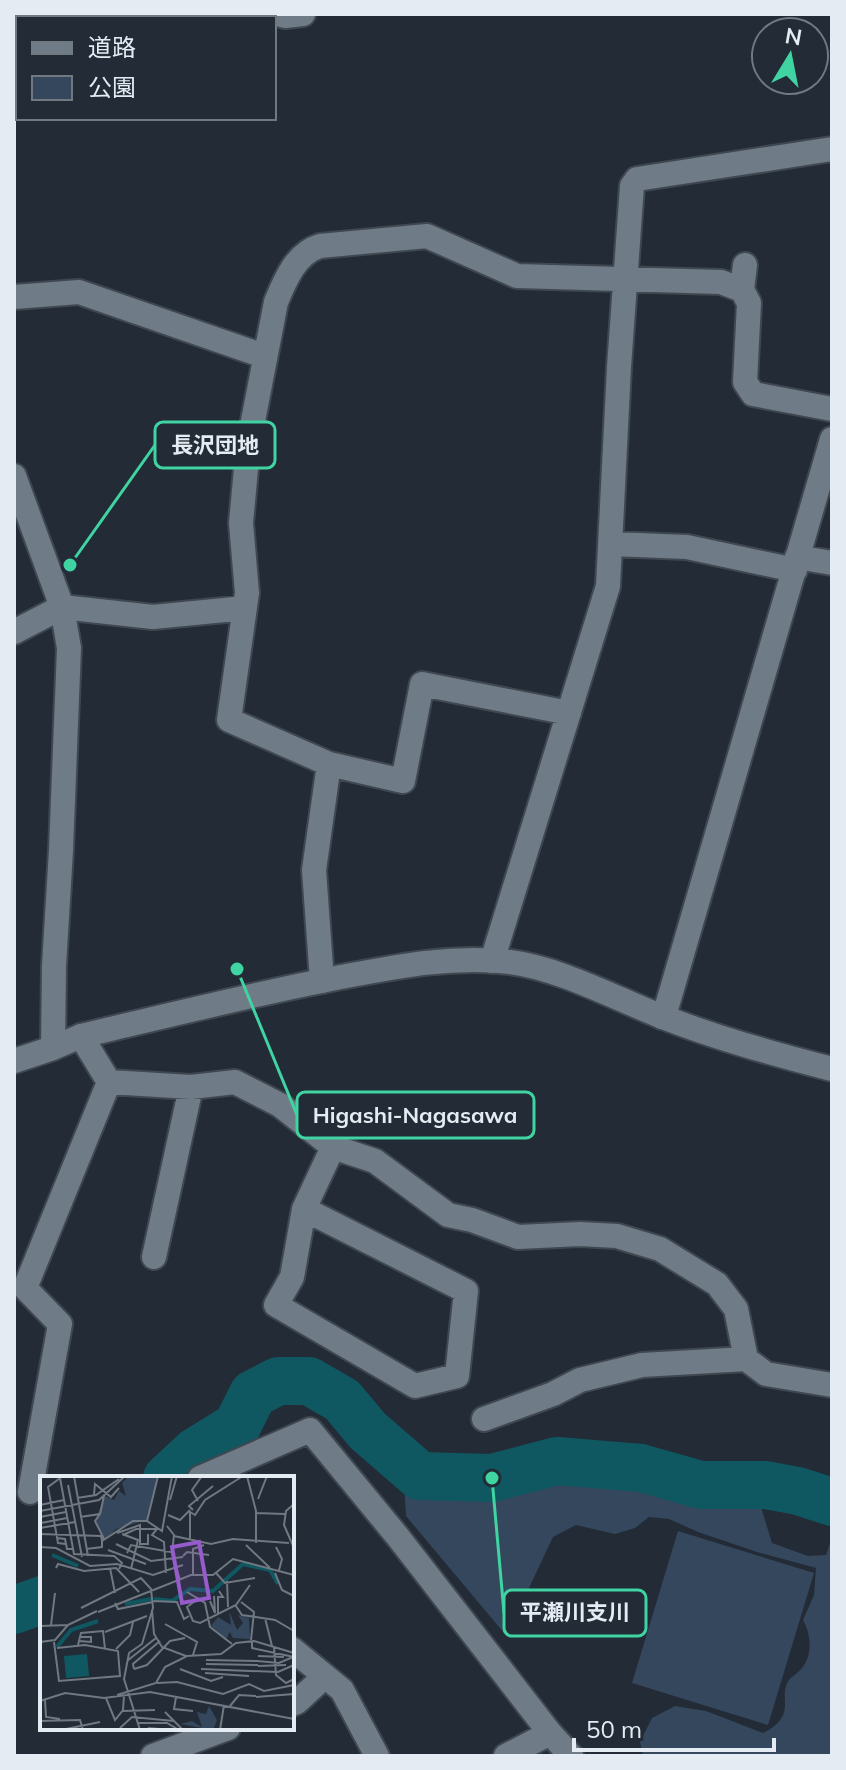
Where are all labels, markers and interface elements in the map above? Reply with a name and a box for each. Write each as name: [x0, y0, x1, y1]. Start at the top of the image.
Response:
legend: [16, 16, 276, 120]
north arrow: [750, 16, 830, 96]
text: N: [783, 21, 804, 52]
text: 道路: [88, 32, 136, 62]
text: 公園: [88, 72, 136, 102]
callout: 長沢団地: [155, 422, 275, 468]
text: 長沢団地: [171, 431, 259, 459]
callout: Higashi-Nagasawa: [297, 1092, 534, 1138]
text: Higashi-Nagasawa: [313, 1101, 517, 1129]
inset map: [40, 1476, 294, 1730]
callout: 平瀬川支川: [504, 1590, 646, 1636]
text: 平瀬川支川: [520, 1598, 630, 1626]
scale bar: [574, 1702, 774, 1752]
text: 50 m: [586, 1714, 642, 1744]

